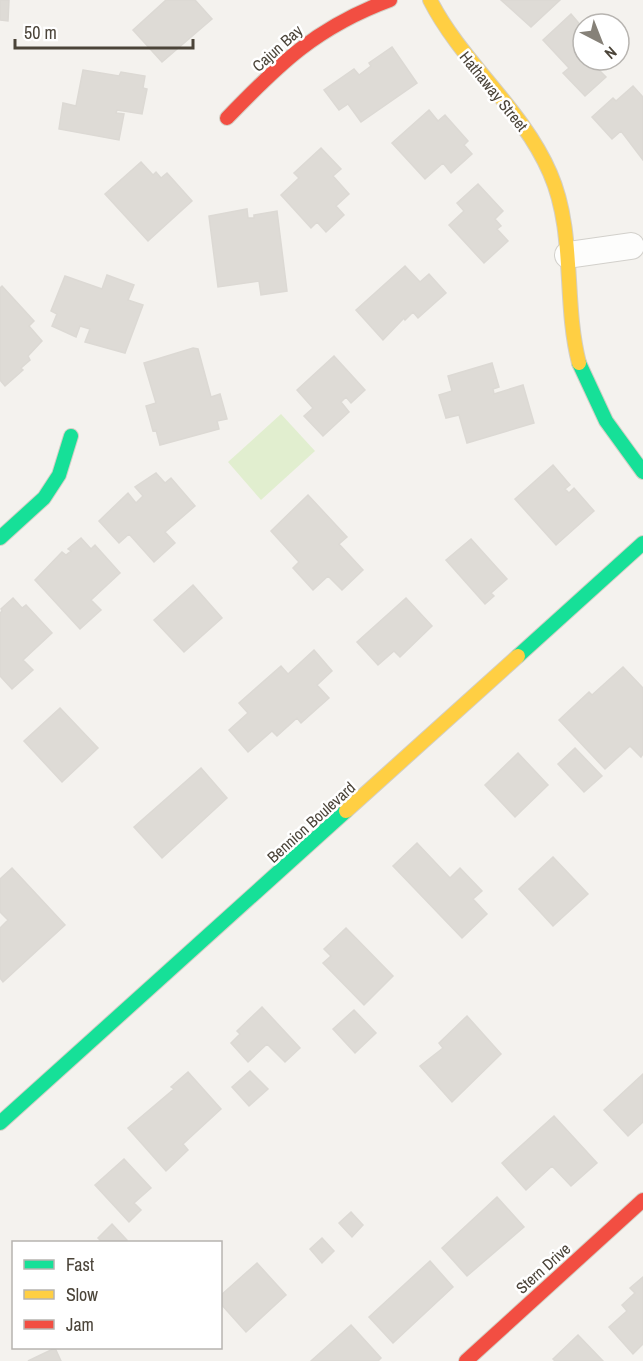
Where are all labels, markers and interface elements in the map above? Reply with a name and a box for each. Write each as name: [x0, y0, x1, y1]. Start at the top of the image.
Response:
scale bar: [15, 12, 194, 50]
north arrow: [571, 12, 631, 72]
street label: Cajun Bay: [247, 19, 307, 76]
text: 50 m: [24, 20, 57, 45]
text: N: [600, 42, 622, 64]
street label: Hathaway Street: [455, 46, 533, 136]
street label: Bennion Boulevard: [262, 776, 360, 868]
street label: Stern Drive: [511, 1238, 575, 1298]
legend: [12, 1241, 222, 1349]
text: Fast: [66, 1252, 94, 1277]
text: Slow: [66, 1282, 98, 1307]
text: Jam: [66, 1312, 94, 1337]

